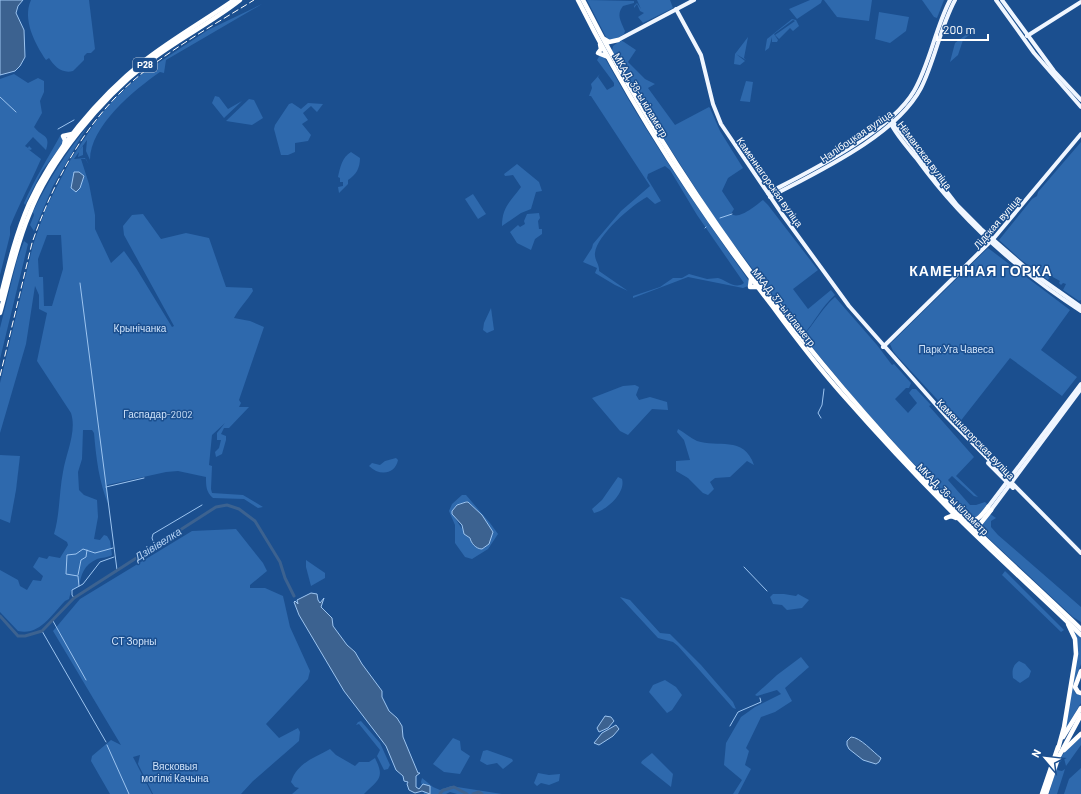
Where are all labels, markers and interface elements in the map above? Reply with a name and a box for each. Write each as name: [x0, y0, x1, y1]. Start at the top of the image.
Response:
scale bar: [937, 16, 988, 42]
text: 200 m: [943, 22, 975, 36]
street label: МКАД, 38-ы кіламетр: [611, 51, 671, 140]
road number: Р28: [133, 58, 157, 72]
street label: Налібоцкая вуліца: [818, 107, 895, 165]
street label: Нёманская вуліца: [895, 118, 955, 192]
street label: Каменнагорская вуліца: [734, 135, 806, 230]
street label: Лідская вуліца: [971, 193, 1024, 251]
district label: КАМЕННАЯ ГОРКА: [909, 262, 1053, 279]
street label: МКАД, 37-ы кіламетр: [750, 266, 818, 349]
park label: Крынічанка: [114, 322, 167, 334]
park label: Парк Уга Чавеса: [918, 343, 994, 355]
street label: Каменнагорская вуліца: [935, 396, 1018, 482]
park label: Гаспадар-2002: [123, 408, 193, 420]
street label: МКАД, 36-ы кіламетр: [915, 461, 992, 538]
water label: Дзівівелка: [130, 524, 183, 564]
park label: СТ Зорны: [112, 635, 156, 647]
north arrow: [1025, 738, 1065, 778]
text: N: [1028, 747, 1043, 759]
park label: Вясковыя могілкі Качына: [141, 760, 209, 784]

